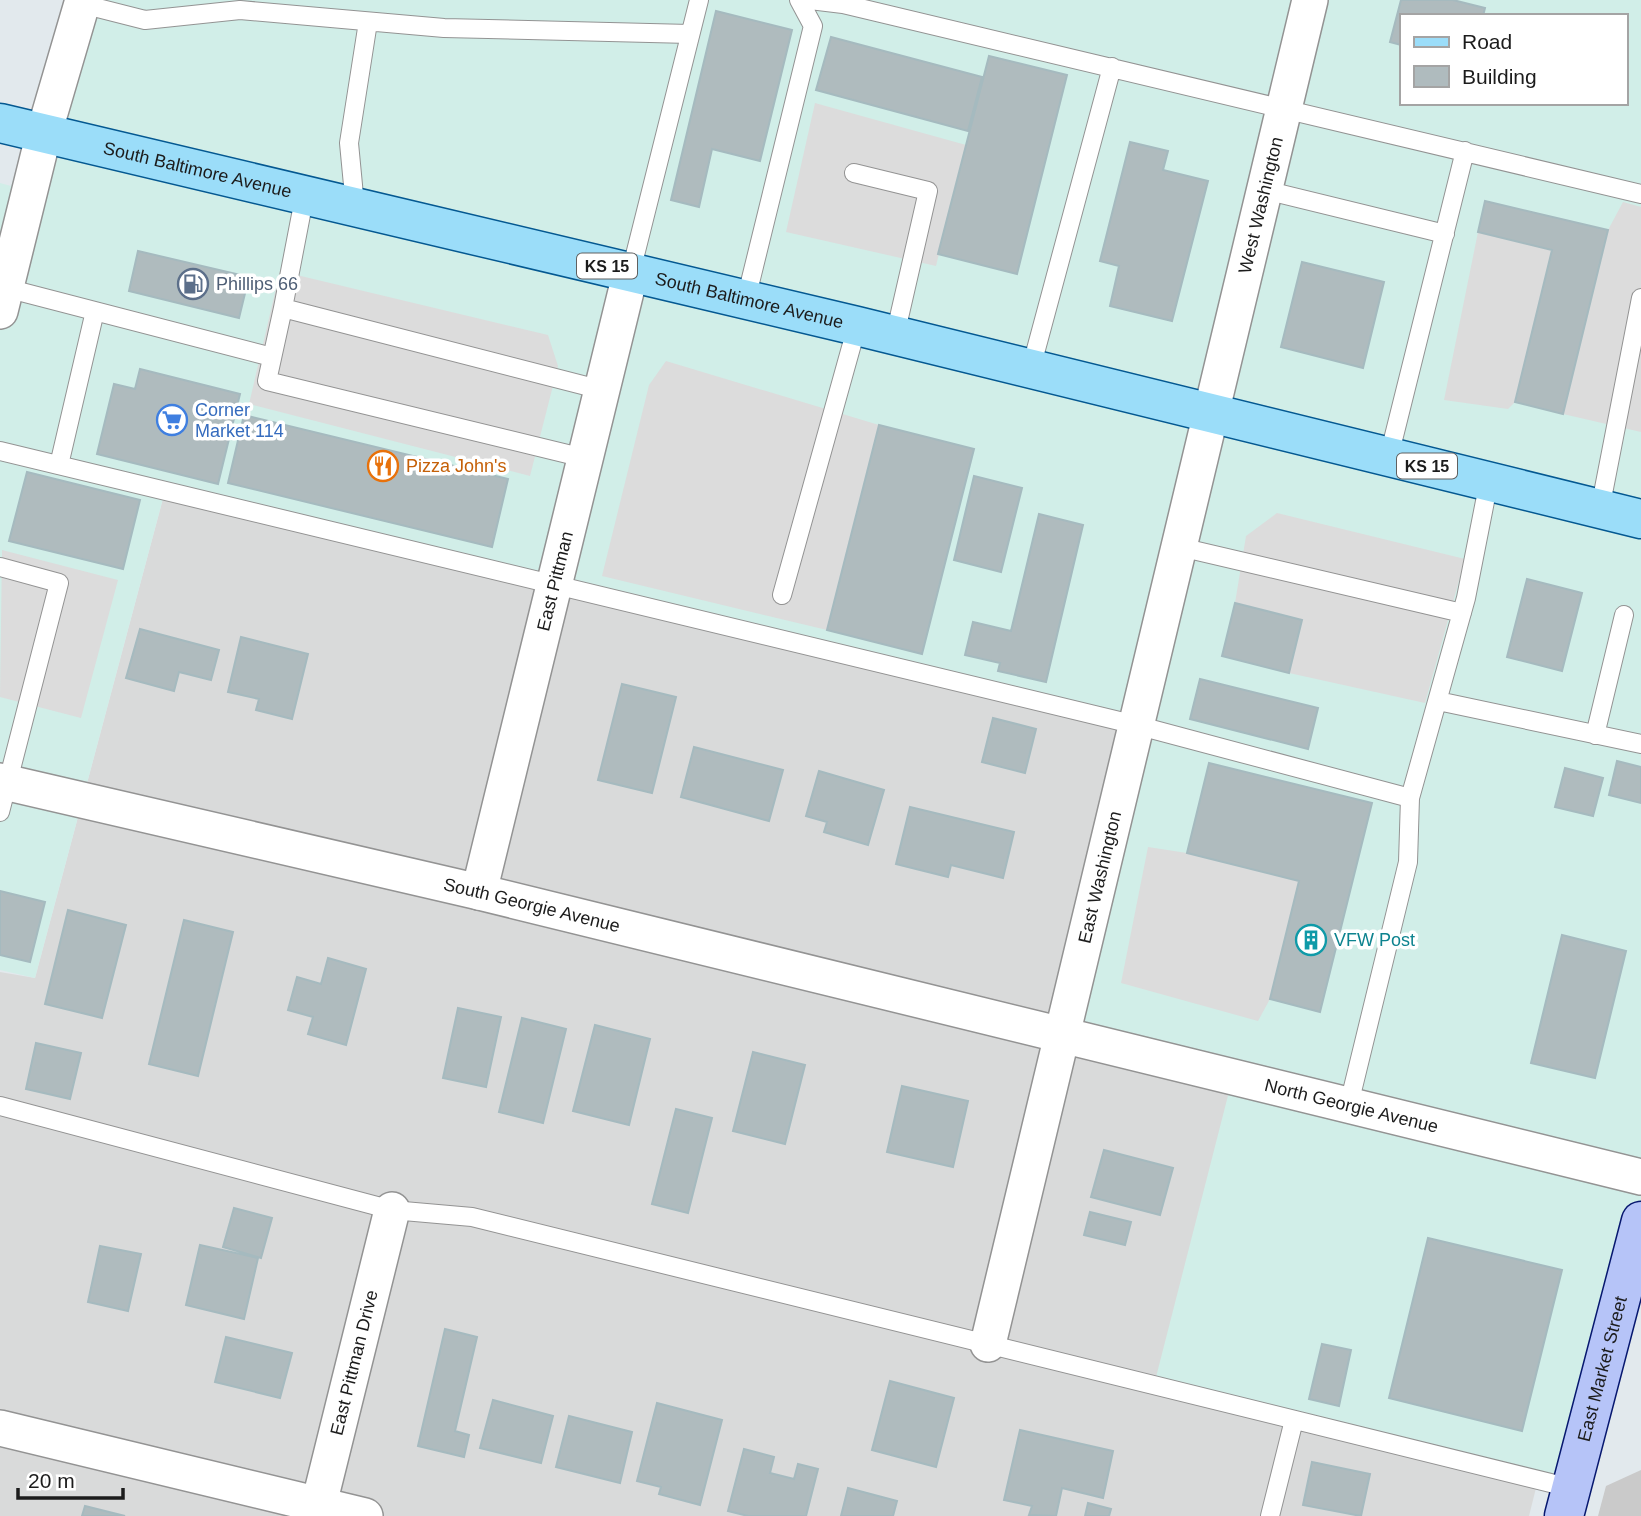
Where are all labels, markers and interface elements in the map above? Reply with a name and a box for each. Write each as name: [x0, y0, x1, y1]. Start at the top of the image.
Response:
legend: [1400, 14, 1627, 105]
text: Road: [1462, 30, 1512, 53]
text: Building: [1462, 65, 1537, 88]
street label: West Washington: [1235, 135, 1287, 276]
street label: South Baltimore Avenue: [101, 138, 294, 202]
road number: KS 15: [577, 254, 637, 278]
fuel station icon: Phillips 66: [176, 267, 210, 301]
street label: South Baltimore Avenue: [653, 269, 845, 332]
place label: Phillips 66: [216, 274, 298, 294]
place label: Corner Market 114: [195, 400, 284, 441]
supermarket icon: Corner Market 114: [155, 403, 189, 437]
restaurant icon: Pizza John's: [366, 449, 400, 483]
road number: KS 15: [1397, 453, 1457, 478]
place label: Pizza John's: [406, 456, 507, 476]
street label: East Pittman: [533, 529, 577, 633]
street label: East Washington: [1074, 809, 1125, 945]
street label: South Georgie Avenue: [442, 874, 622, 936]
building icon: VFW Post: [1294, 923, 1328, 957]
place label: VFW Post: [1334, 930, 1415, 950]
street label: North Georgie Avenue: [1263, 1075, 1440, 1137]
street label: East Pittman Drive: [326, 1288, 382, 1437]
street label: East Market Street: [1574, 1294, 1631, 1444]
scale bar: [18, 1456, 122, 1500]
text: 20 m: [28, 1469, 75, 1492]

